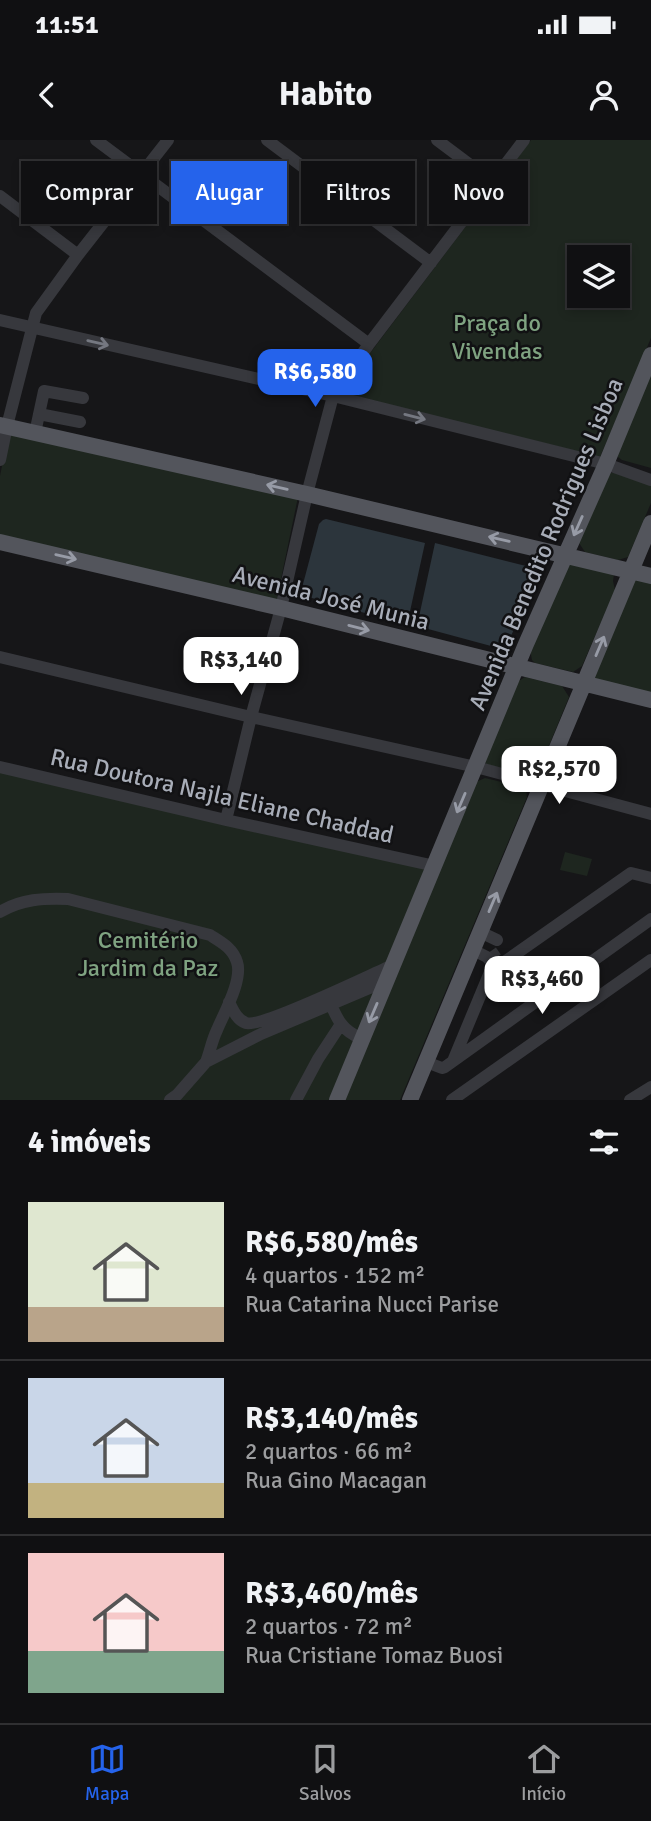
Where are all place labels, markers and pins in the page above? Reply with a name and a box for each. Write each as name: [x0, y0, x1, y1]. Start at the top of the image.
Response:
pin: R$6,580: [250, 350, 380, 409]
pin: R$3,140: [176, 638, 306, 697]
pin: R$2,570: [494, 746, 624, 806]
pin: R$3,460: [477, 956, 607, 1016]

